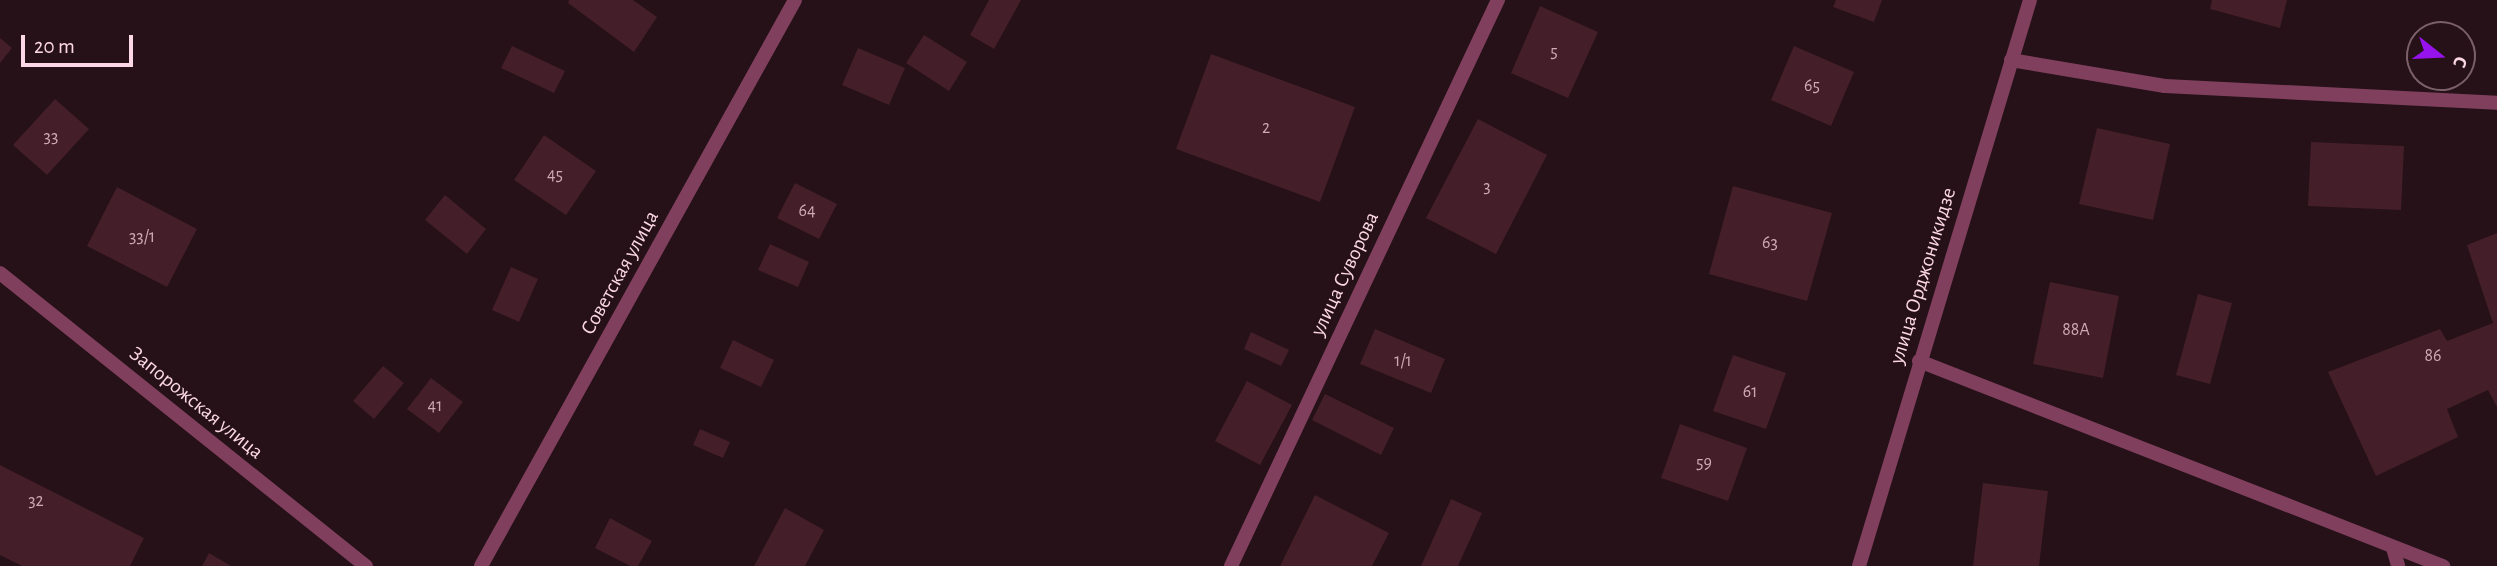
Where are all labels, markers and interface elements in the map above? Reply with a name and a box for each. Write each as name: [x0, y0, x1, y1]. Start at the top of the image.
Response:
scale bar: [24, 21, 136, 65]
north arrow: [2406, 21, 2476, 91]
text: 20 m: [34, 36, 75, 57]
house number: 5: [1550, 41, 1558, 63]
text: С: [2449, 54, 2470, 70]
house number: 65: [1804, 75, 1820, 97]
house number: 2: [1262, 117, 1270, 139]
house number: 33: [44, 126, 58, 148]
house number: 45: [547, 164, 563, 186]
house number: 3: [1483, 176, 1491, 198]
street label: улица Орджоникидзе: [1884, 185, 1962, 367]
house number: 64: [798, 200, 816, 222]
street label: Советская улица: [575, 206, 665, 340]
street label: улица Суворова: [1305, 208, 1385, 340]
house number: 33/1: [129, 226, 155, 248]
house number: 63: [1762, 232, 1778, 254]
house number: 88А: [2062, 319, 2090, 341]
street label: Запорожская улица: [124, 341, 268, 465]
house number: 86: [2425, 345, 2441, 367]
house number: 1/1: [1394, 350, 1412, 372]
house number: 61: [1743, 381, 1757, 403]
house number: 41: [428, 395, 442, 417]
house number: 59: [1696, 452, 1712, 474]
house number: 32: [28, 490, 44, 512]

